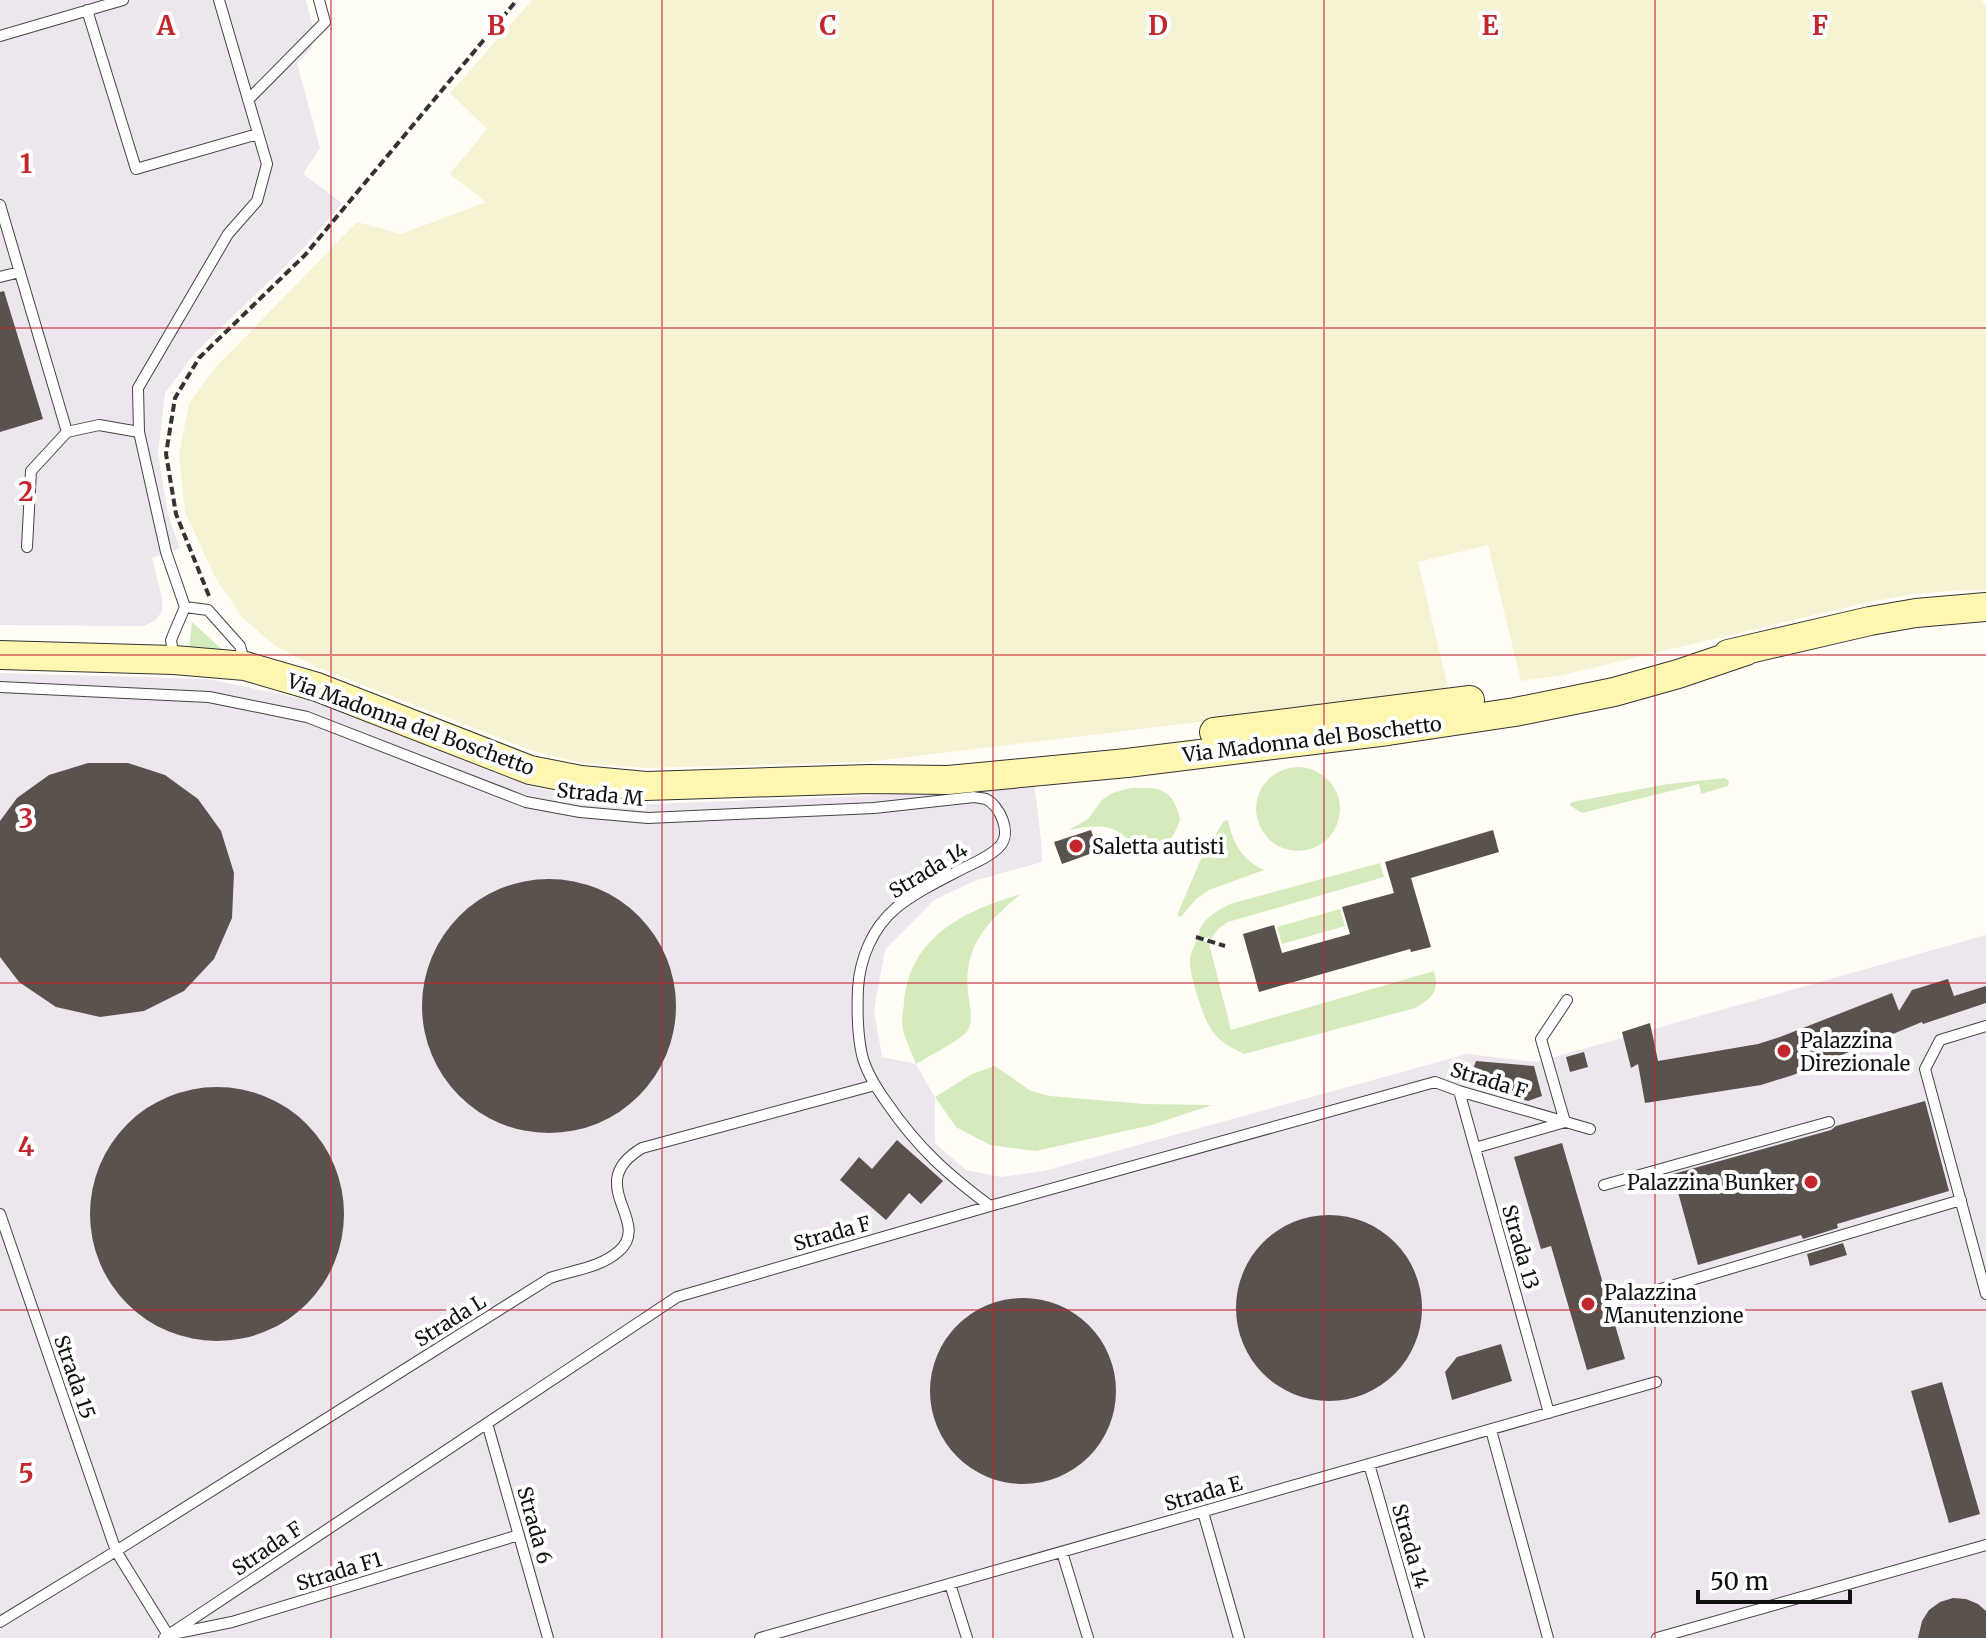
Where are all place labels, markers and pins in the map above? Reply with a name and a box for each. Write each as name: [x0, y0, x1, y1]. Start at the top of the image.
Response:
place label: Saletta autisti: [1092, 834, 1225, 859]
marker: Saletta autisti: [1067, 837, 1085, 855]
place label: Palazzina Direzionale: [1800, 1028, 1910, 1076]
marker: Palazzina Direzionale: [1775, 1042, 1793, 1060]
place label: Palazzina Bunker: [1627, 1170, 1795, 1195]
marker: Palazzina Bunker: [1802, 1173, 1820, 1191]
place label: Palazzina Manutenzione: [1604, 1280, 1743, 1328]
marker: Palazzina Manutenzione: [1579, 1295, 1597, 1313]

